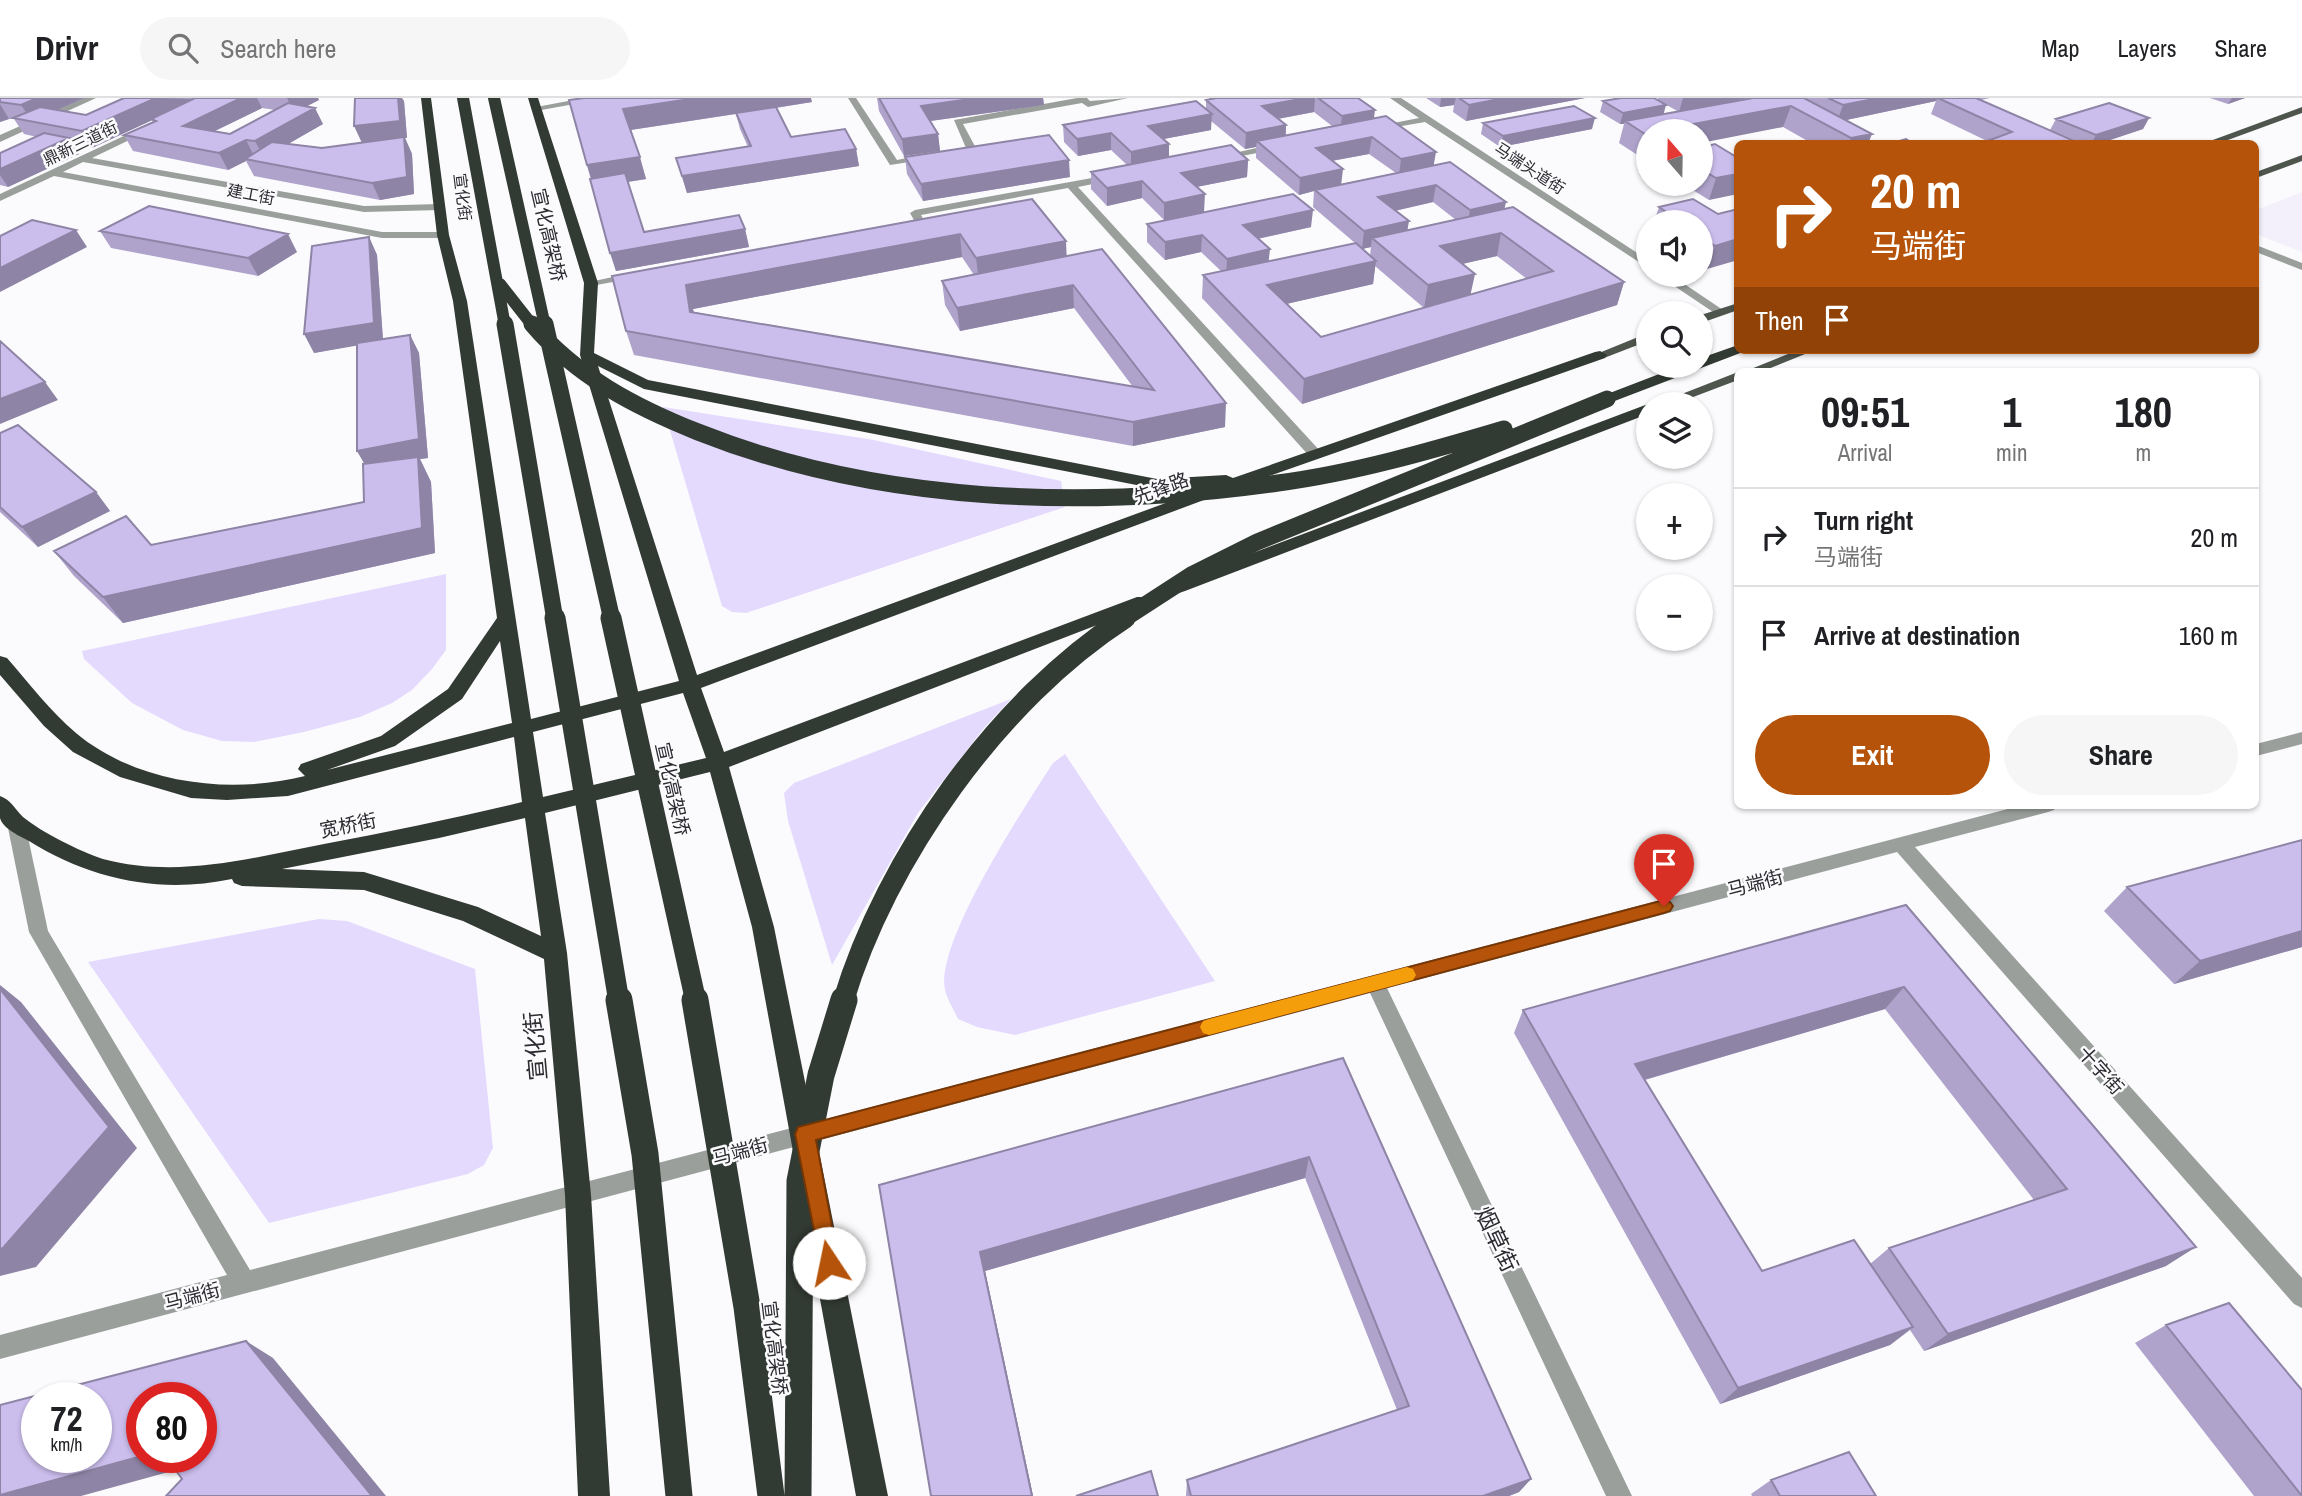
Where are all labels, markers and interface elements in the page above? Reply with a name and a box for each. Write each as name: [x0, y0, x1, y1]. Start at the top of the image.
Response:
search box: [140, 17, 630, 80]
text: Drivr: [35, 26, 98, 70]
icon: search: [164, 29, 202, 67]
text: Search here: [220, 31, 336, 66]
text: Map: [2041, 32, 2079, 64]
text: Layers: [2117, 32, 2176, 64]
text: Share: [2214, 32, 2267, 64]
street label: 鼎新三道街: [39, 116, 121, 170]
north arrow: [1636, 119, 1713, 196]
map controls: [1636, 119, 1713, 651]
street label: 马端头道街: [1490, 137, 1570, 199]
text: 20 m: [1870, 157, 1962, 223]
icon: right: [1755, 168, 1846, 259]
street label: 宣化街: [449, 172, 477, 222]
street label: 建工街: [225, 179, 277, 209]
street label: 宣化高架桥: [526, 186, 572, 284]
button: sound: [1636, 210, 1713, 287]
text: 马端街: [1870, 224, 1966, 267]
button: search: [1636, 301, 1713, 378]
icon: arrive: [1818, 301, 1856, 339]
text: Then: [1755, 303, 1804, 338]
text: 09:51: [1821, 384, 1909, 440]
text: 1: [2002, 384, 2021, 440]
text: 180: [2115, 384, 2172, 440]
button: layers: [1636, 392, 1713, 469]
text: Arrival: [1838, 437, 1892, 468]
text: min: [1996, 437, 2028, 468]
text: m: [2135, 437, 2151, 468]
street label: 先锋路: [1130, 466, 1192, 510]
button: +: [1636, 483, 1713, 560]
text: Turn right: [1814, 503, 1913, 538]
icon: right: [1755, 518, 1793, 556]
text: 20 m: [2191, 520, 2238, 555]
text: 马端街: [1814, 541, 1883, 572]
button: −: [1636, 574, 1713, 651]
icon: arrive: [1755, 616, 1793, 654]
text: Arrive at destination: [1814, 618, 2020, 653]
text: 160 m: [2179, 618, 2238, 653]
button: Exit: [1755, 715, 1990, 795]
button: Share: [2004, 715, 2238, 795]
street label: 宣化高架桥: [650, 740, 696, 838]
street label: 宽桥街: [318, 807, 378, 843]
pin: [1634, 834, 1694, 906]
icon: arrive: [1645, 845, 1683, 883]
street label: 马端街: [1724, 863, 1786, 903]
street label: 宣化街: [517, 1010, 553, 1082]
street label: 十字街: [2072, 1040, 2130, 1100]
street label: 马端街: [709, 1131, 771, 1171]
street label: 烟草街: [1468, 1201, 1526, 1277]
position arrow: [792, 1226, 866, 1300]
street label: 马端街: [161, 1276, 223, 1316]
street label: 宣化高架桥: [756, 1299, 794, 1397]
speed limit sign: 80: [126, 1382, 217, 1473]
text: 72: [51, 1395, 82, 1442]
text: km/h: [51, 1432, 83, 1457]

